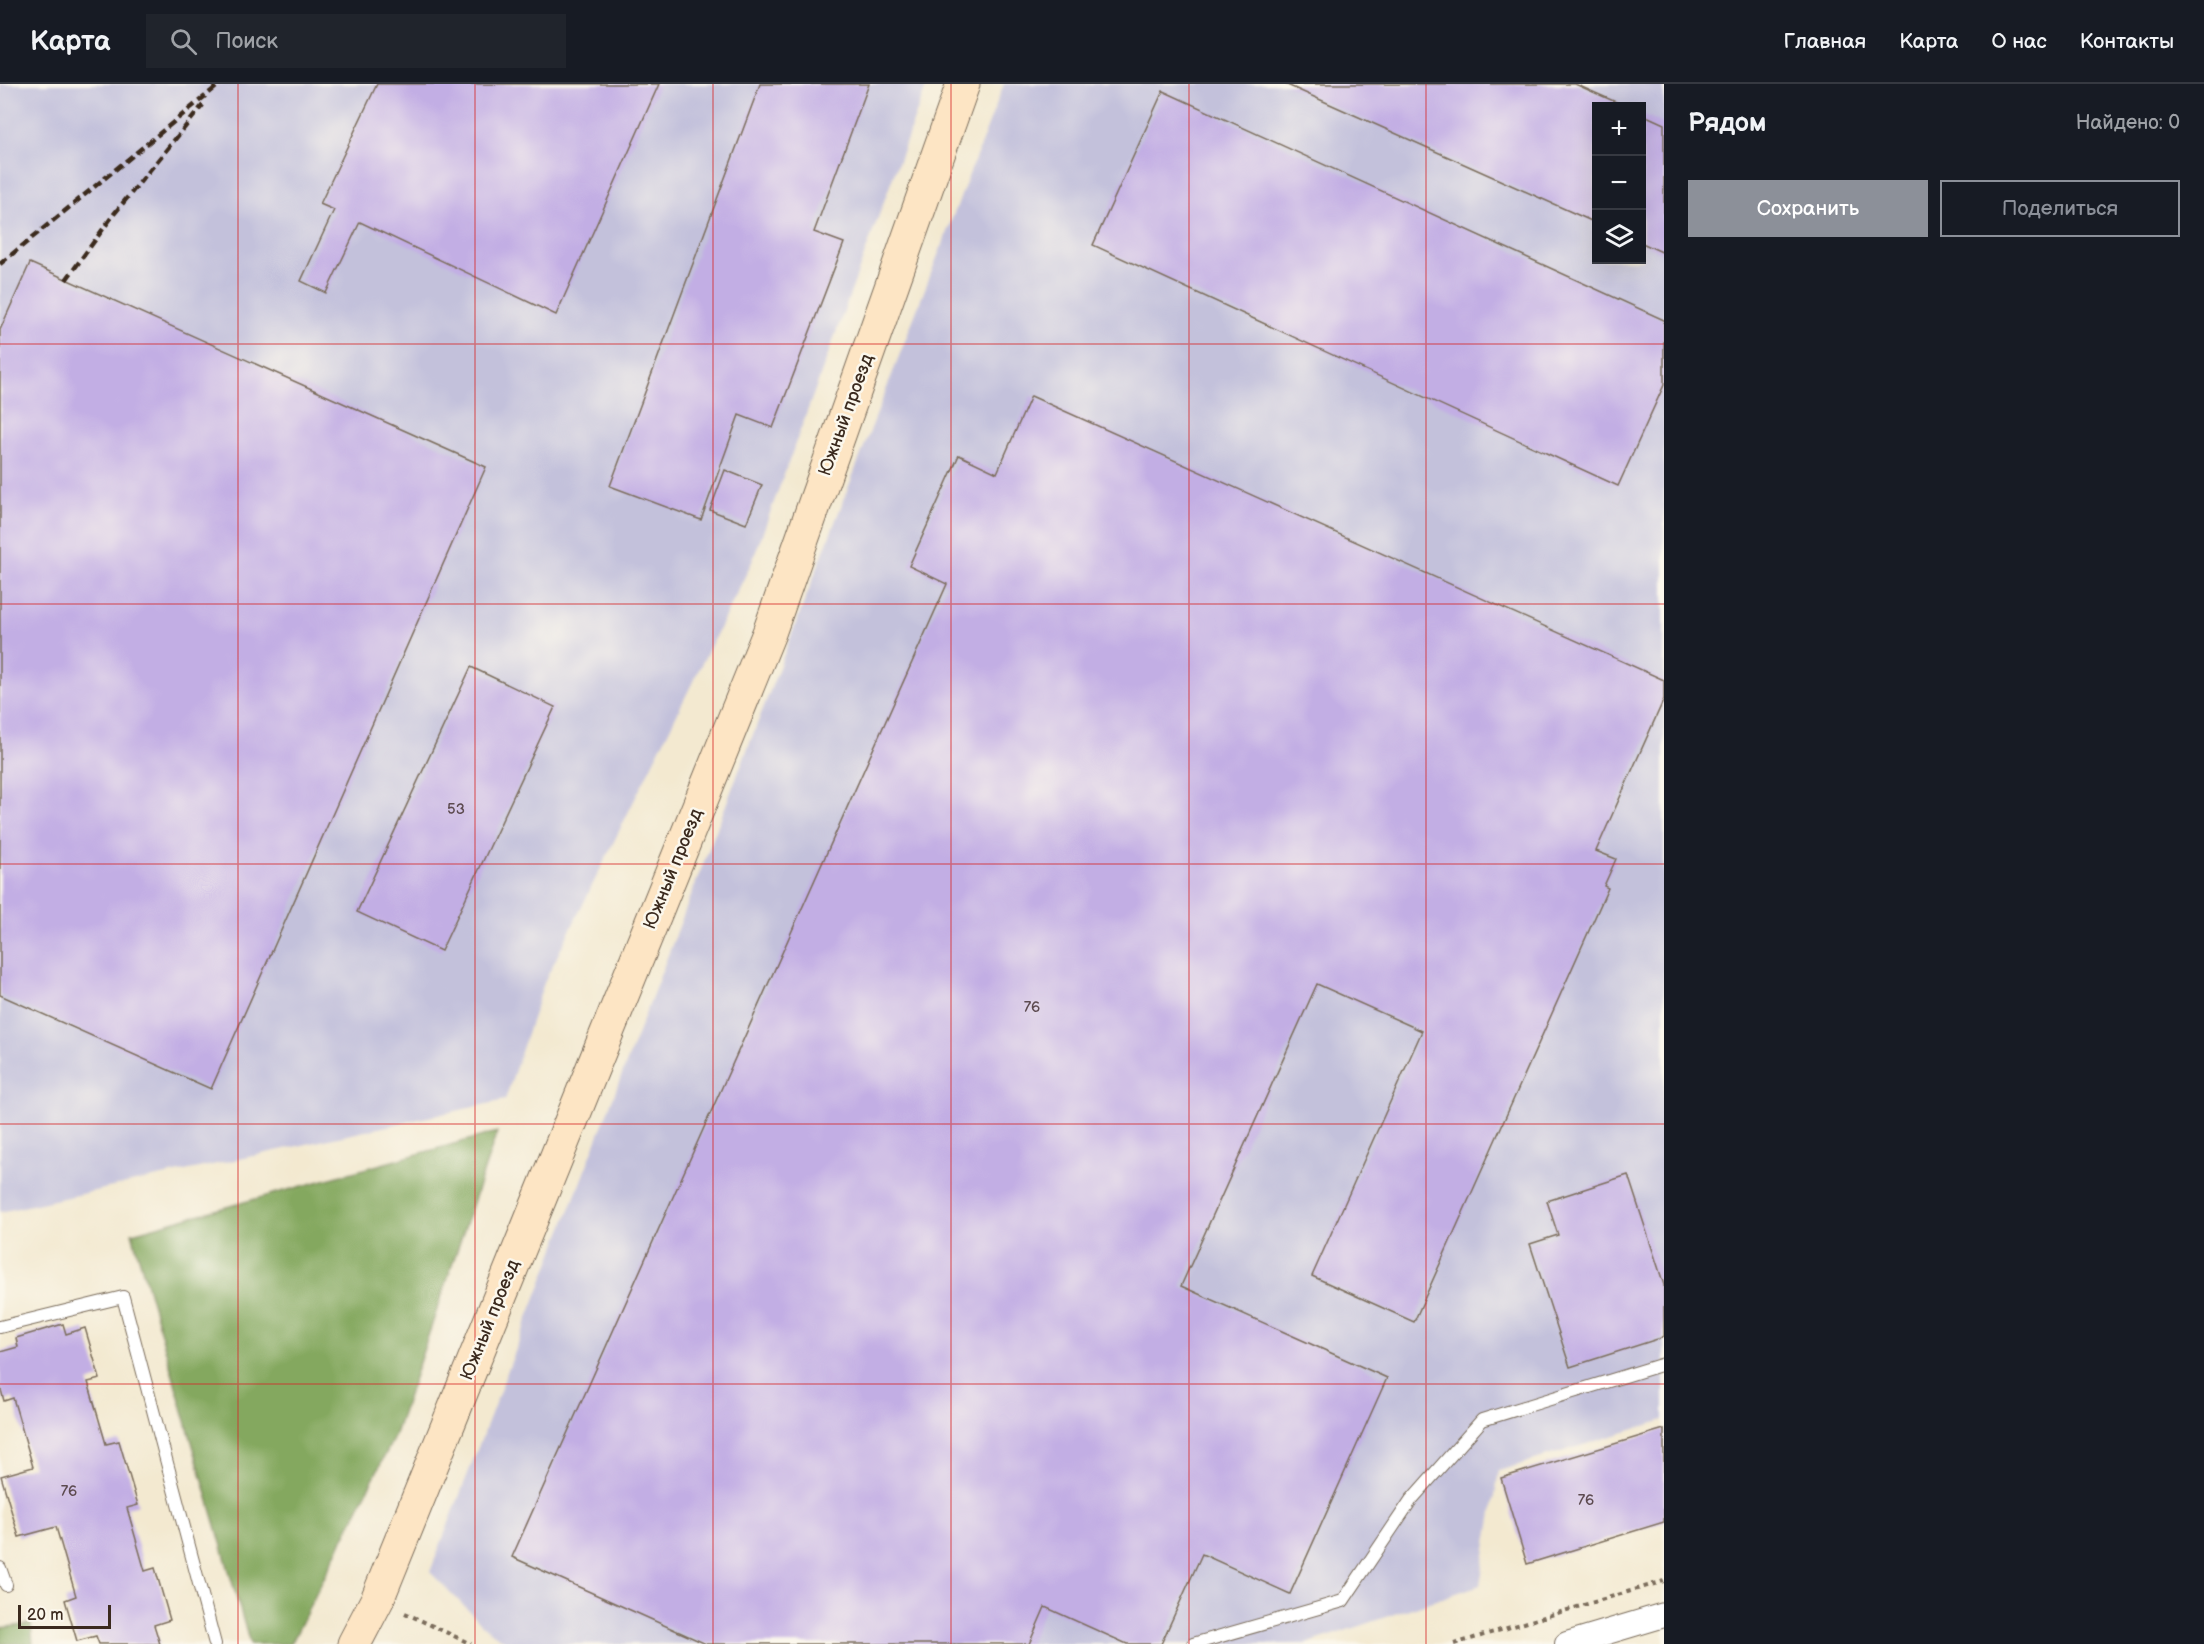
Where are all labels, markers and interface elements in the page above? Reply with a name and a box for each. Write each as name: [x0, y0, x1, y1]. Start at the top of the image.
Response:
search box: [146, 14, 566, 68]
text: Карта: [30, 25, 110, 58]
icon: search: [167, 25, 200, 58]
text: Поиск: [215, 28, 278, 55]
text: Главная: [1783, 29, 1866, 54]
text: Карта: [1899, 29, 1958, 54]
text: О нас: [1991, 29, 2047, 54]
text: Контакты: [2080, 29, 2174, 54]
map controls: [1592, 102, 1646, 264]
button: +: [1592, 102, 1646, 156]
text: Рядом: [1688, 108, 1766, 139]
text: Найдено: 0: [2076, 111, 2180, 135]
button: −: [1592, 156, 1646, 210]
button: Сохранить: [1688, 180, 1928, 237]
button: Поделиться: [1940, 180, 2180, 237]
button: layers: [1592, 210, 1646, 264]
street label: Южный проезд: [814, 351, 878, 479]
house number: 53: [447, 800, 465, 819]
street label: Южный проезд: [639, 806, 707, 932]
house number: 76: [1024, 998, 1040, 1017]
street label: Южный проезд: [456, 1257, 524, 1383]
house number: 76: [61, 1482, 77, 1501]
house number: 76: [1578, 1491, 1594, 1510]
scale bar: [18, 1602, 111, 1630]
text: 20 m: [27, 1606, 63, 1625]

